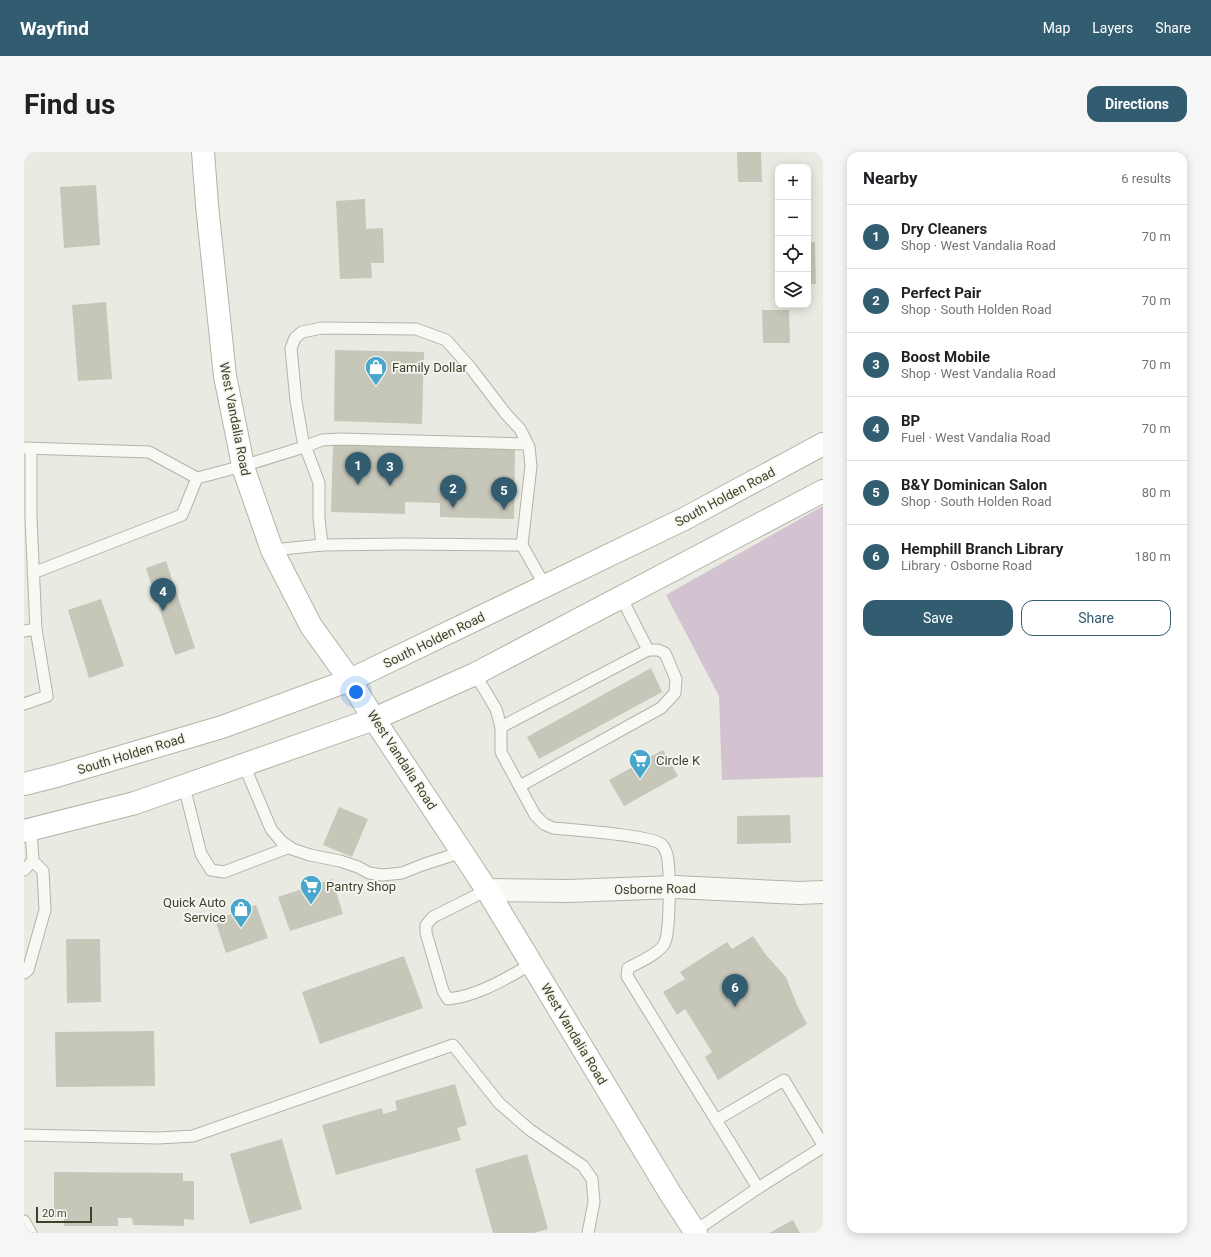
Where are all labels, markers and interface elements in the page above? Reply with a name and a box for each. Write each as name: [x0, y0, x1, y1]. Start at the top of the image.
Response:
text: Wayfind: [20, 17, 89, 40]
text: Map: [1043, 20, 1070, 36]
text: Layers: [1092, 20, 1133, 36]
text: Share: [1155, 20, 1191, 36]
button: Directions: [1087, 86, 1187, 122]
text: Find us: [24, 88, 115, 121]
map controls: [775, 164, 811, 308]
button: +: [775, 164, 811, 200]
text: Nearby: [863, 168, 918, 188]
text: 6 results: [1121, 171, 1171, 186]
button: −: [775, 200, 811, 236]
text: Dry Cleaners: [901, 220, 987, 238]
text: 1: [872, 229, 880, 244]
text: 70 m: [1142, 229, 1171, 244]
button: locate: [775, 236, 811, 272]
text: Shop · West Vandalia Road: [901, 238, 1056, 253]
button: layers: [775, 272, 811, 308]
text: Perfect Pair: [901, 284, 981, 302]
text: 2: [872, 293, 880, 308]
text: 70 m: [1142, 293, 1171, 308]
text: Shop · South Holden Road: [901, 302, 1052, 317]
text: Boost Mobile: [901, 348, 990, 366]
shop icon: Family Dollar: [363, 354, 389, 387]
text: 3: [872, 357, 880, 372]
text: 70 m: [1142, 357, 1171, 372]
place label: Family Dollar: [392, 360, 467, 375]
street label: West Vandalia Road: [217, 361, 253, 477]
text: Shop · West Vandalia Road: [901, 366, 1056, 381]
text: BP: [901, 412, 920, 430]
text: 4: [872, 421, 880, 436]
text: 70 m: [1142, 421, 1171, 436]
text: Fuel · West Vandalia Road: [901, 430, 1051, 445]
pin: 1: [345, 452, 371, 485]
pin: 3: [377, 453, 403, 486]
street label: South Holden Road: [672, 464, 778, 530]
pin: 2: [440, 475, 466, 508]
text: B&Y Dominican Salon: [901, 476, 1047, 494]
pin: 5: [491, 477, 517, 510]
text: 5: [872, 485, 880, 500]
text: 80 m: [1142, 485, 1171, 500]
text: Shop · South Holden Road: [901, 494, 1052, 509]
text: Hemphill Branch Library: [901, 540, 1063, 558]
text: 6: [872, 549, 880, 564]
text: 180 m: [1134, 549, 1171, 564]
text: Library · Osborne Road: [901, 558, 1032, 573]
pin: 4: [150, 578, 176, 611]
button: Save: [863, 600, 1013, 636]
button: Share: [1021, 600, 1171, 636]
street label: South Holden Road: [381, 609, 487, 671]
your location: [346, 682, 366, 702]
street label: West Vandalia Road: [364, 707, 440, 813]
street label: South Holden Road: [76, 731, 186, 777]
supermarket icon: Circle K: [627, 747, 653, 780]
place label: Circle K: [656, 753, 701, 768]
supermarket icon: Pantry Shop: [298, 873, 324, 906]
place label: Pantry Shop: [326, 879, 396, 894]
street label: Osborne Road: [614, 881, 696, 897]
place label: Quick Auto Service: [163, 895, 226, 925]
shop icon: Quick Auto Service: [228, 896, 254, 929]
pin: 6: [722, 974, 748, 1007]
street label: West Vandalia Road: [538, 981, 610, 1087]
scale bar: [36, 1205, 92, 1224]
text: 20 m: [42, 1207, 67, 1220]

